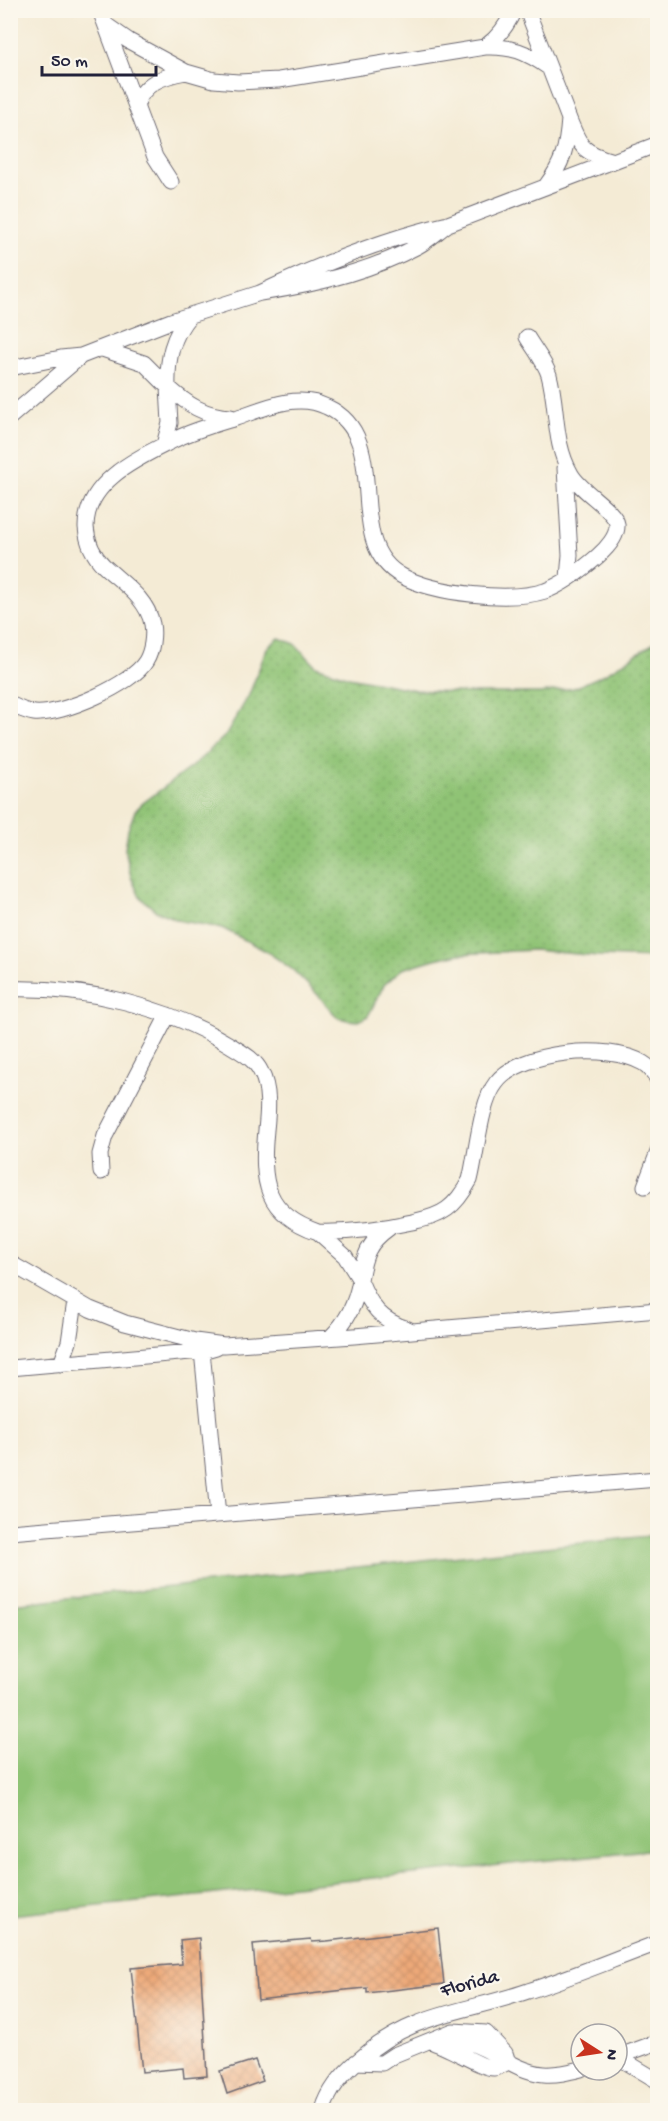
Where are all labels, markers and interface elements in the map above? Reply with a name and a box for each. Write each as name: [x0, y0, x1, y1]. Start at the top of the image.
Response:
scale bar: [42, 39, 156, 77]
text: 50 m: [51, 52, 88, 73]
street label: Florida: [437, 1966, 502, 2004]
north arrow: [569, 2022, 629, 2082]
text: N: [600, 2047, 621, 2062]

